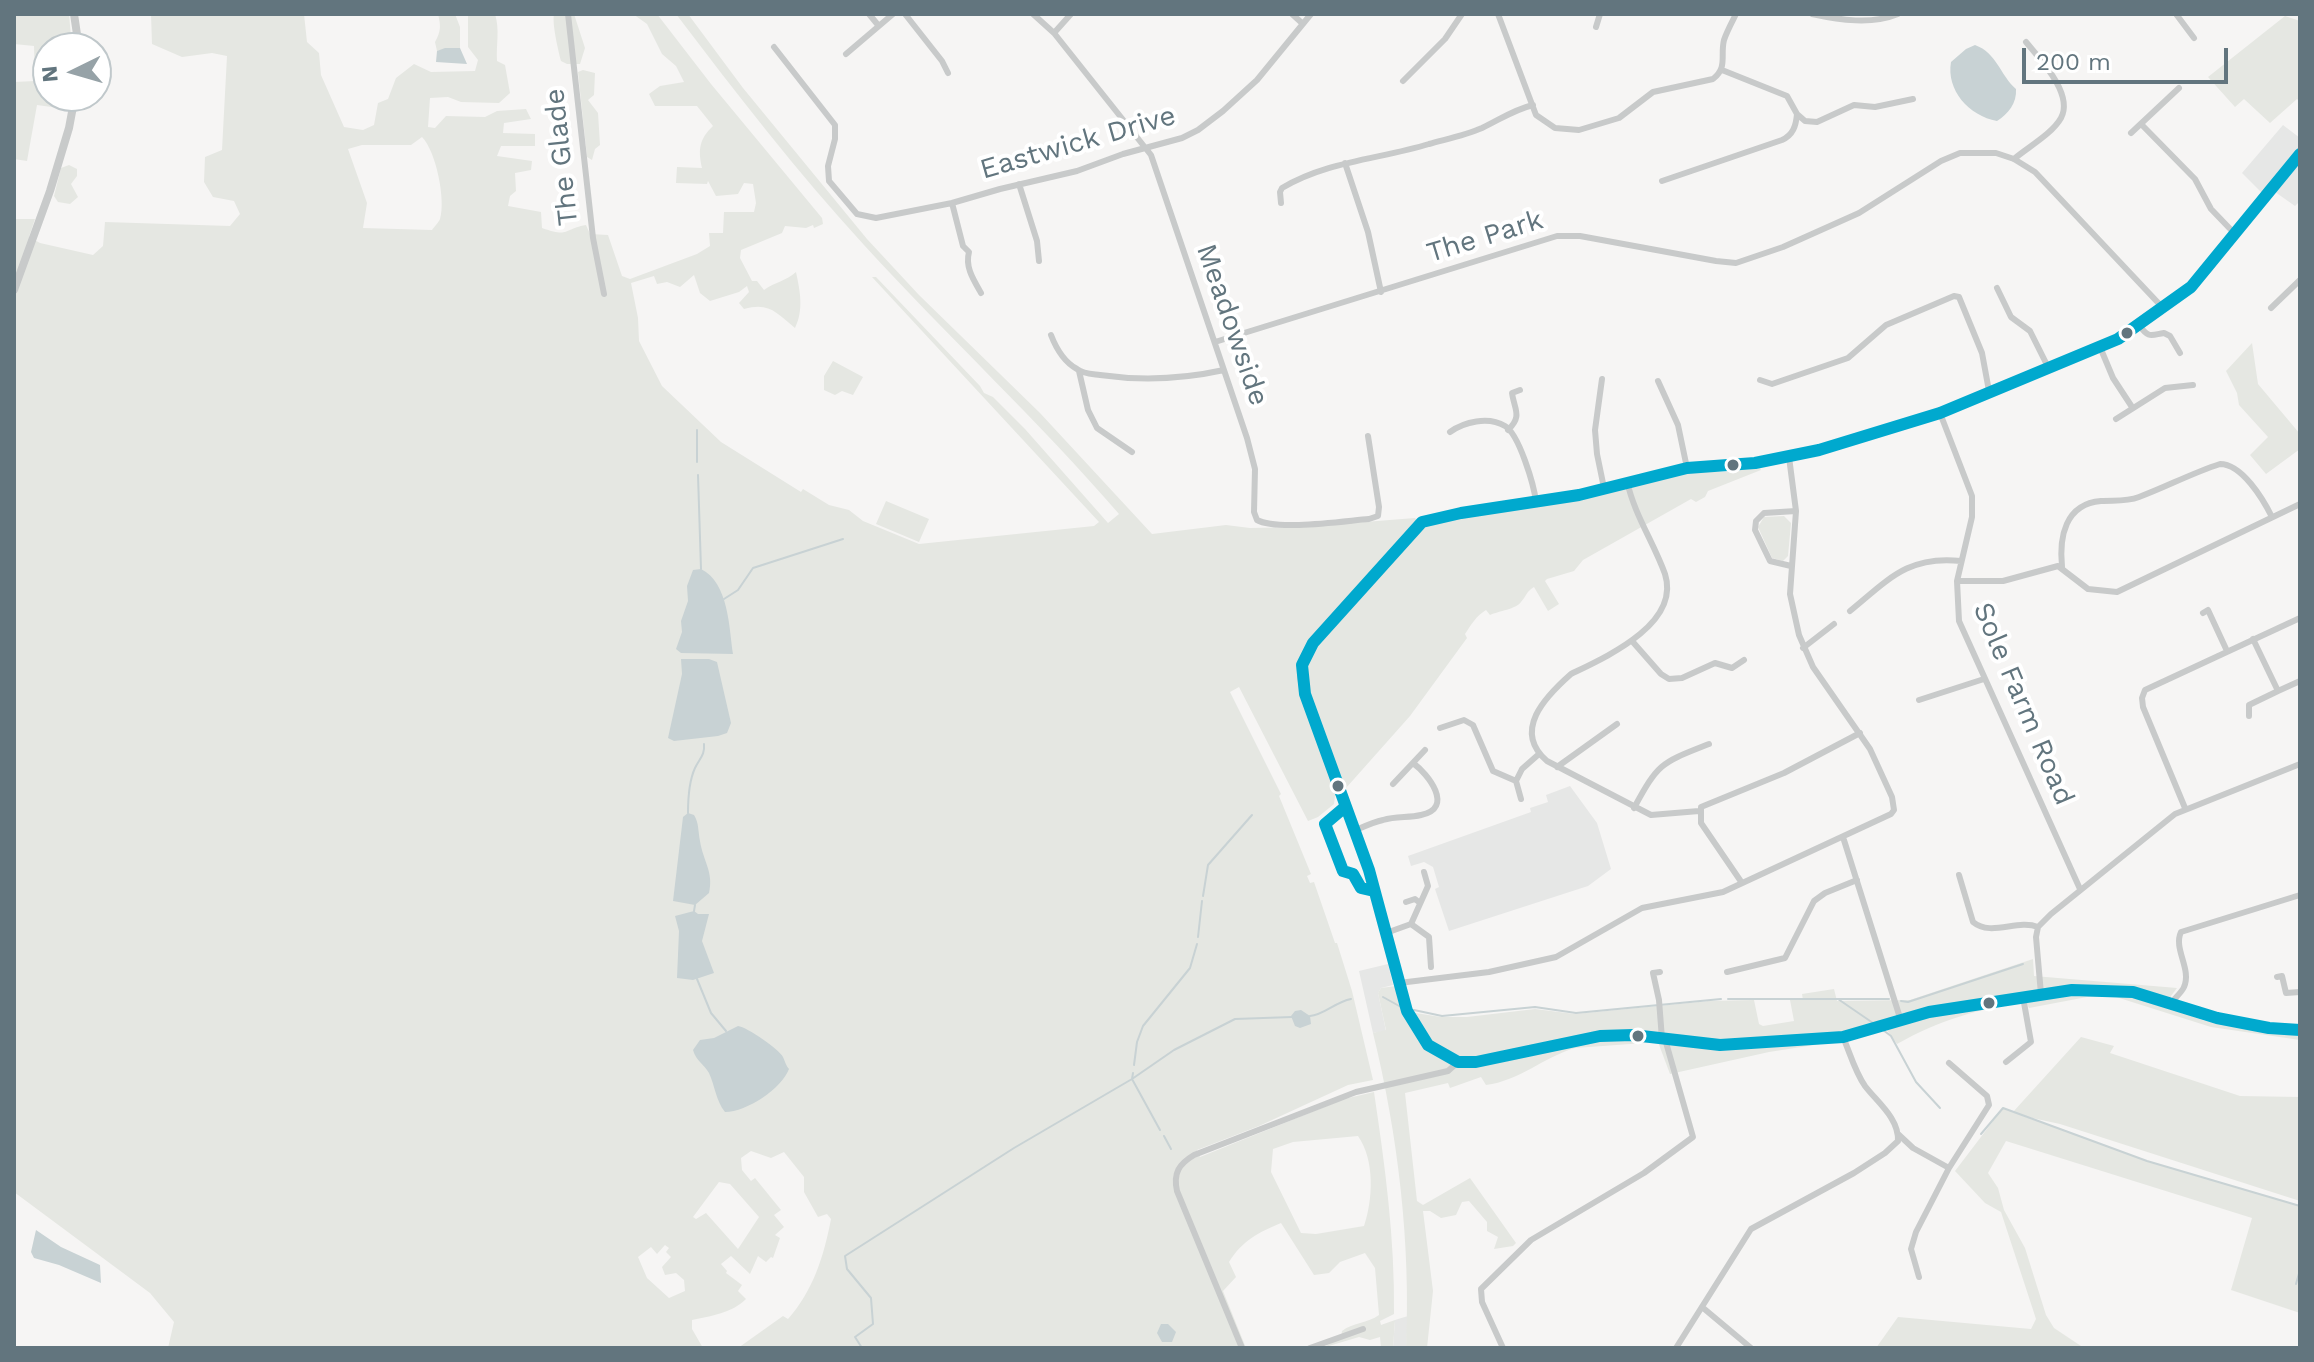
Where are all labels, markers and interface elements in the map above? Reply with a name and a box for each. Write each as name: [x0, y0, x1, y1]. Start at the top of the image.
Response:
north arrow: [32, 32, 112, 112]
scale bar: [2026, 32, 2232, 82]
text: 200 m: [2036, 48, 2111, 76]
text: N: [36, 65, 63, 83]
street label: The Glade: [538, 87, 586, 227]
street label: Eastwick Drive: [976, 99, 1180, 187]
street label: The Park: [1423, 203, 1547, 271]
street label: Meadowside: [1189, 240, 1275, 410]
unlabelled marker: [2119, 325, 2135, 341]
unlabelled marker: [1725, 457, 1741, 473]
street label: Sole Farm Road: [1965, 598, 2081, 810]
unlabelled marker: [1330, 778, 1346, 794]
unlabelled marker: [1981, 995, 1997, 1011]
unlabelled marker: [1630, 1028, 1646, 1044]

